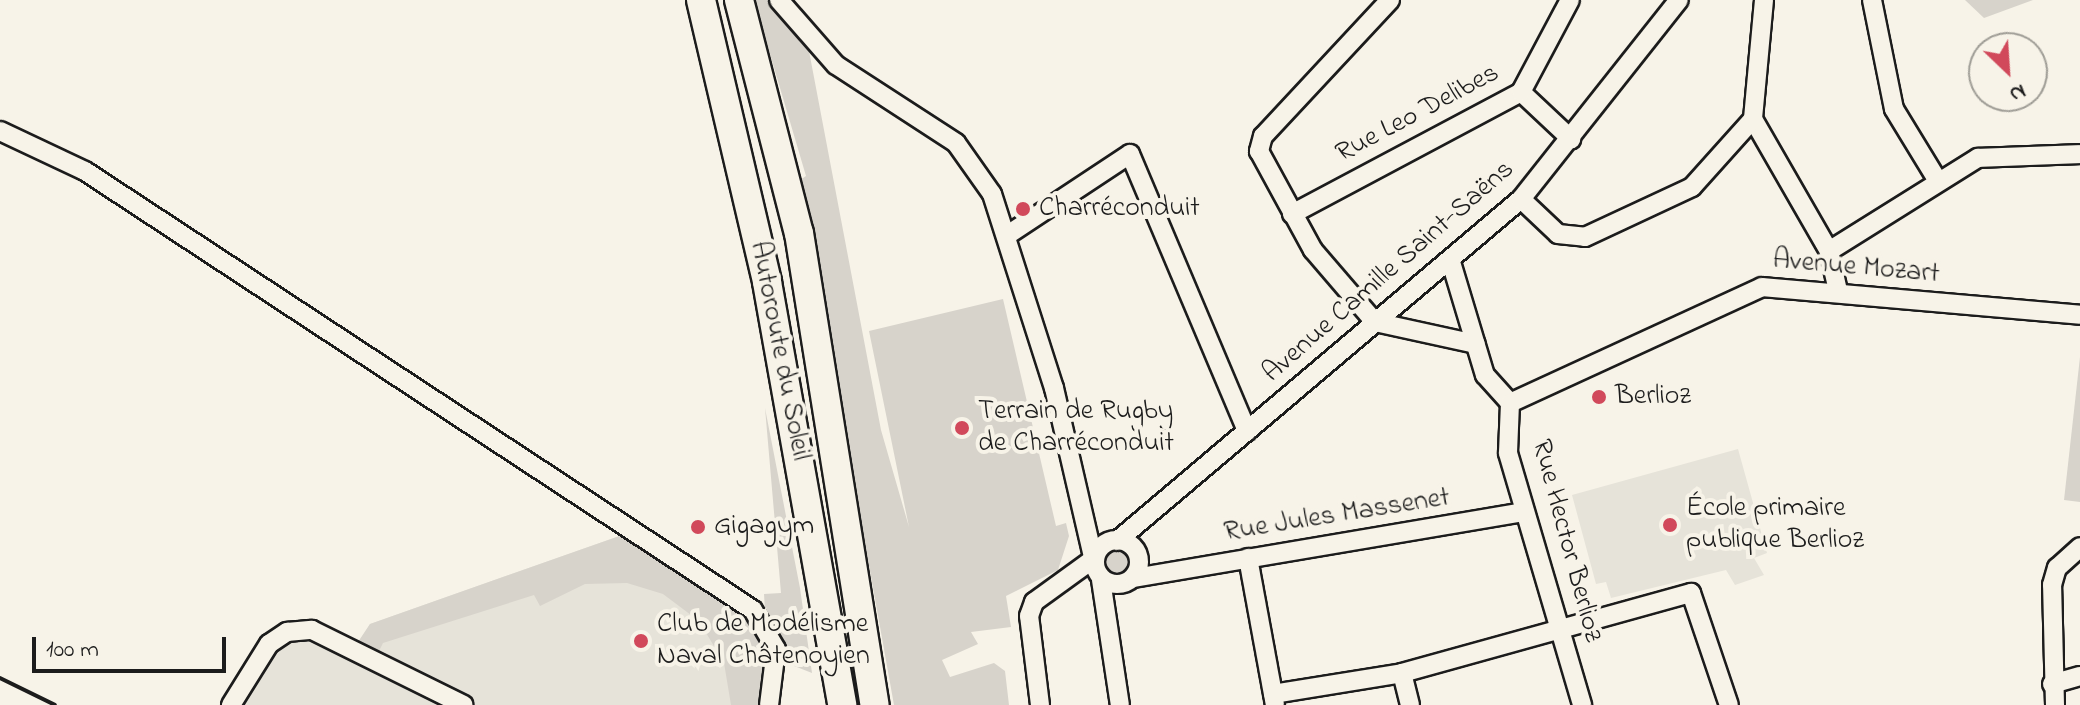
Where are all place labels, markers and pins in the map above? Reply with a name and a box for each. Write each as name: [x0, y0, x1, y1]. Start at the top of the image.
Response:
place label: Charréconduit: [1039, 192, 1200, 226]
marker: Charréconduit: [1014, 200, 1032, 218]
place label: Berlioz: [1615, 380, 1691, 414]
marker: Berlioz: [1590, 388, 1608, 406]
place label: Terrain de Rugby de Charréconduit: [978, 395, 1174, 461]
marker: Terrain de Rugby de Charréconduit: [953, 419, 971, 437]
place label: École primaire publique Berlioz: [1686, 492, 1864, 558]
place label: Gigagym: [714, 510, 814, 544]
marker: École primaire publique Berlioz: [1661, 516, 1679, 534]
marker: Gigagym: [689, 518, 707, 536]
place label: Club de Modélisme Naval Châtenoyien: [657, 608, 870, 674]
marker: Club de Modélisme Naval Châtenoyien: [632, 632, 650, 650]

